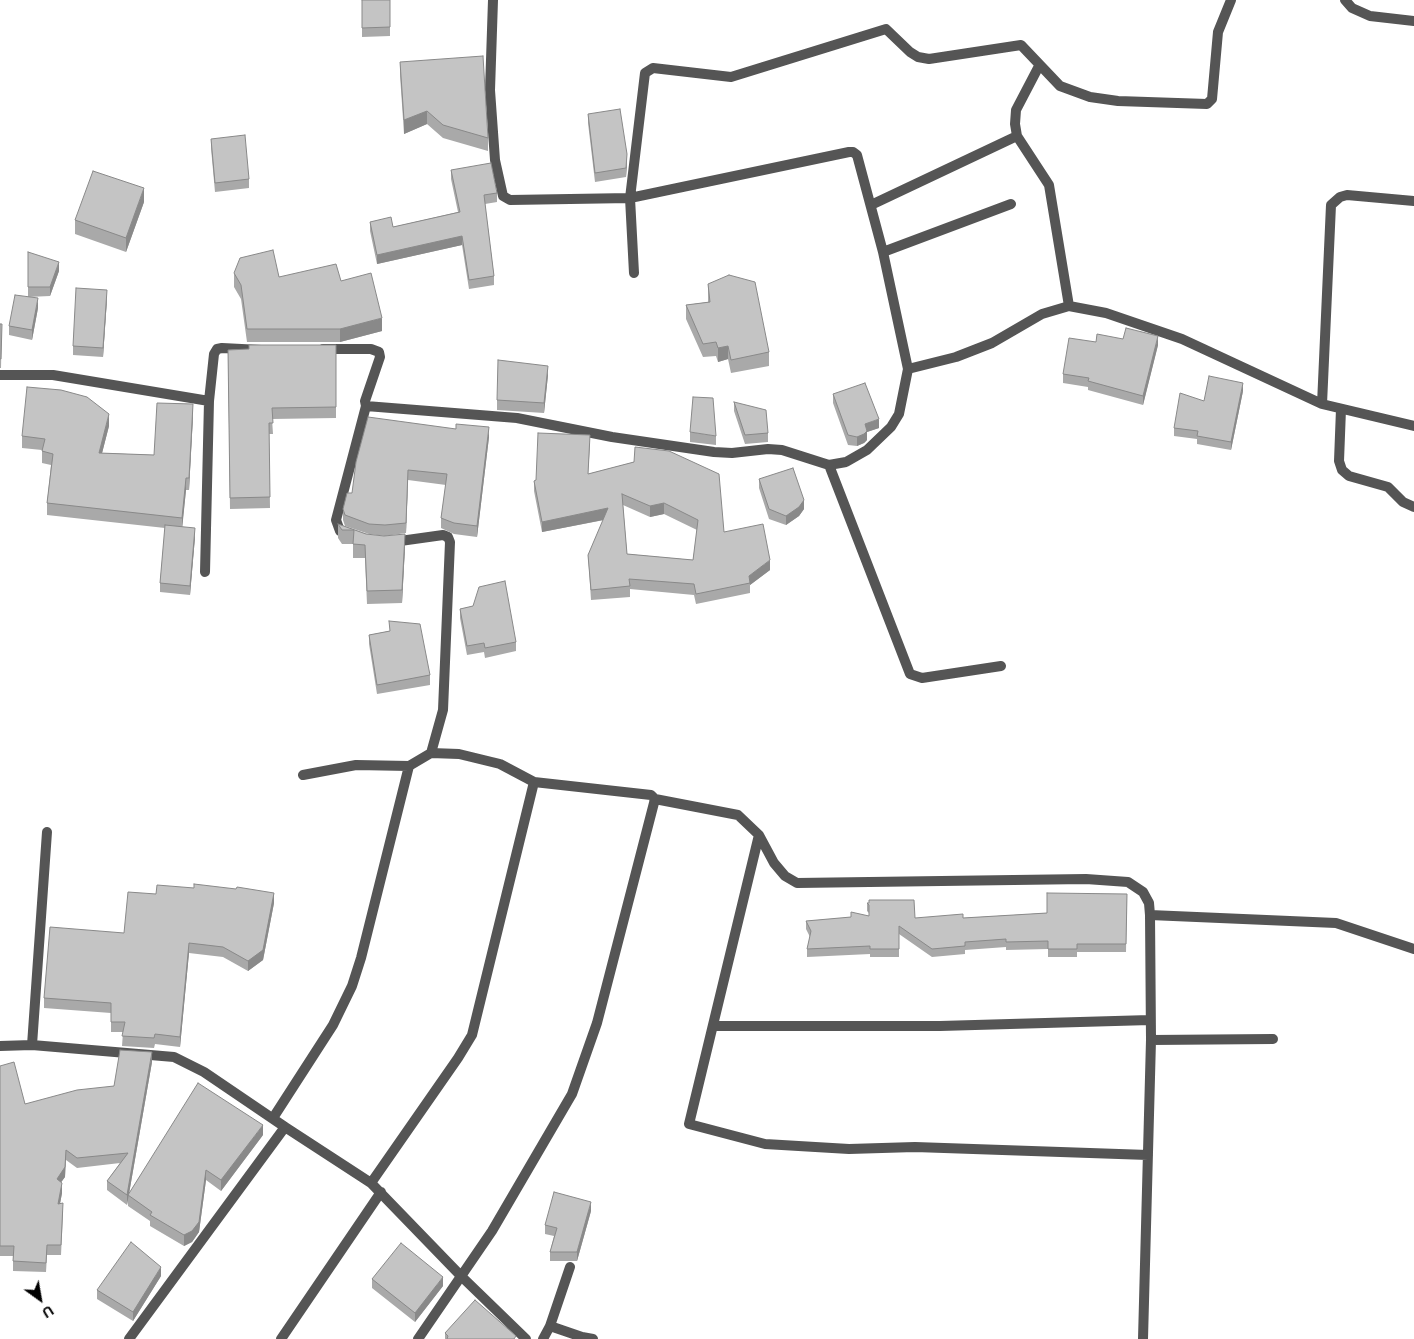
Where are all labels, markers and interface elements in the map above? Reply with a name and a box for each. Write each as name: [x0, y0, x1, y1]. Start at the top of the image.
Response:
north arrow: [15, 1274, 65, 1324]
text: U: [39, 1302, 56, 1321]

